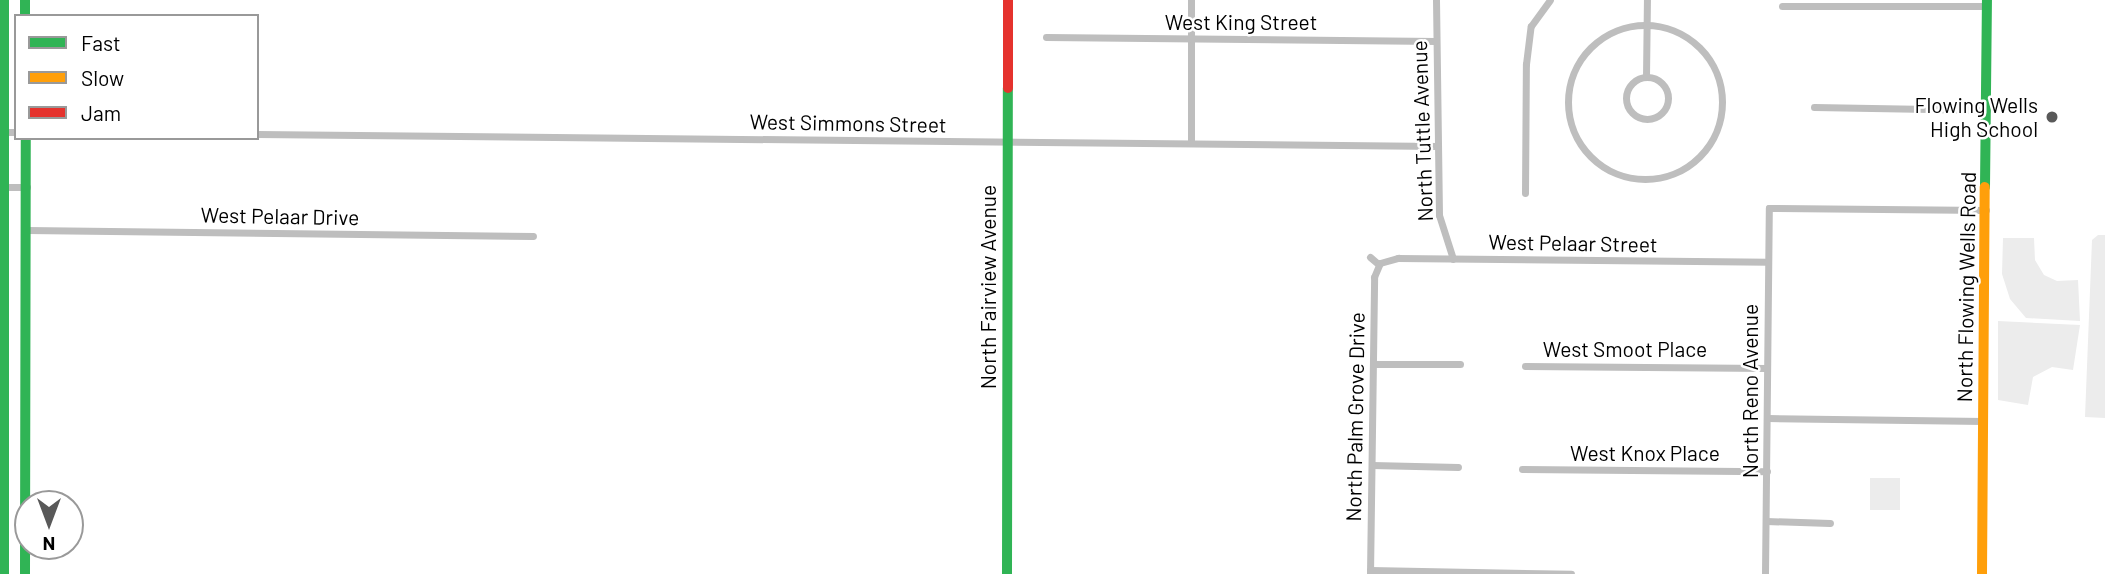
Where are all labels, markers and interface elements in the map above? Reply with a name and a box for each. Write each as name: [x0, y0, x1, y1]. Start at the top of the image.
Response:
street label: West King Street: [1165, 9, 1317, 35]
legend: [14, 14, 259, 140]
text: Fast: [81, 30, 121, 55]
street label: North Tuttle Avenue: [1406, 40, 1438, 222]
text: Slow: [81, 65, 124, 90]
place label: Flowing Wells High School: [1915, 92, 2038, 142]
text: Jam: [81, 100, 121, 125]
street label: West Simmons Street: [749, 109, 947, 137]
marker: Flowing Wells High School: [2044, 109, 2060, 125]
street label: North Flowing Wells Road: [1951, 171, 1981, 403]
street label: North Fairview Avenue: [975, 185, 1001, 389]
street label: West Pelaar Drive: [201, 202, 359, 230]
street label: West Pelaar Street: [1488, 229, 1658, 257]
street label: North Reno Avenue: [1737, 304, 1763, 478]
street label: North Palm Grove Drive: [1341, 312, 1369, 522]
street label: West Smoot Place: [1543, 336, 1707, 362]
street label: West Knox Place: [1570, 440, 1720, 466]
north arrow: [14, 490, 84, 560]
text: N: [43, 533, 55, 556]

